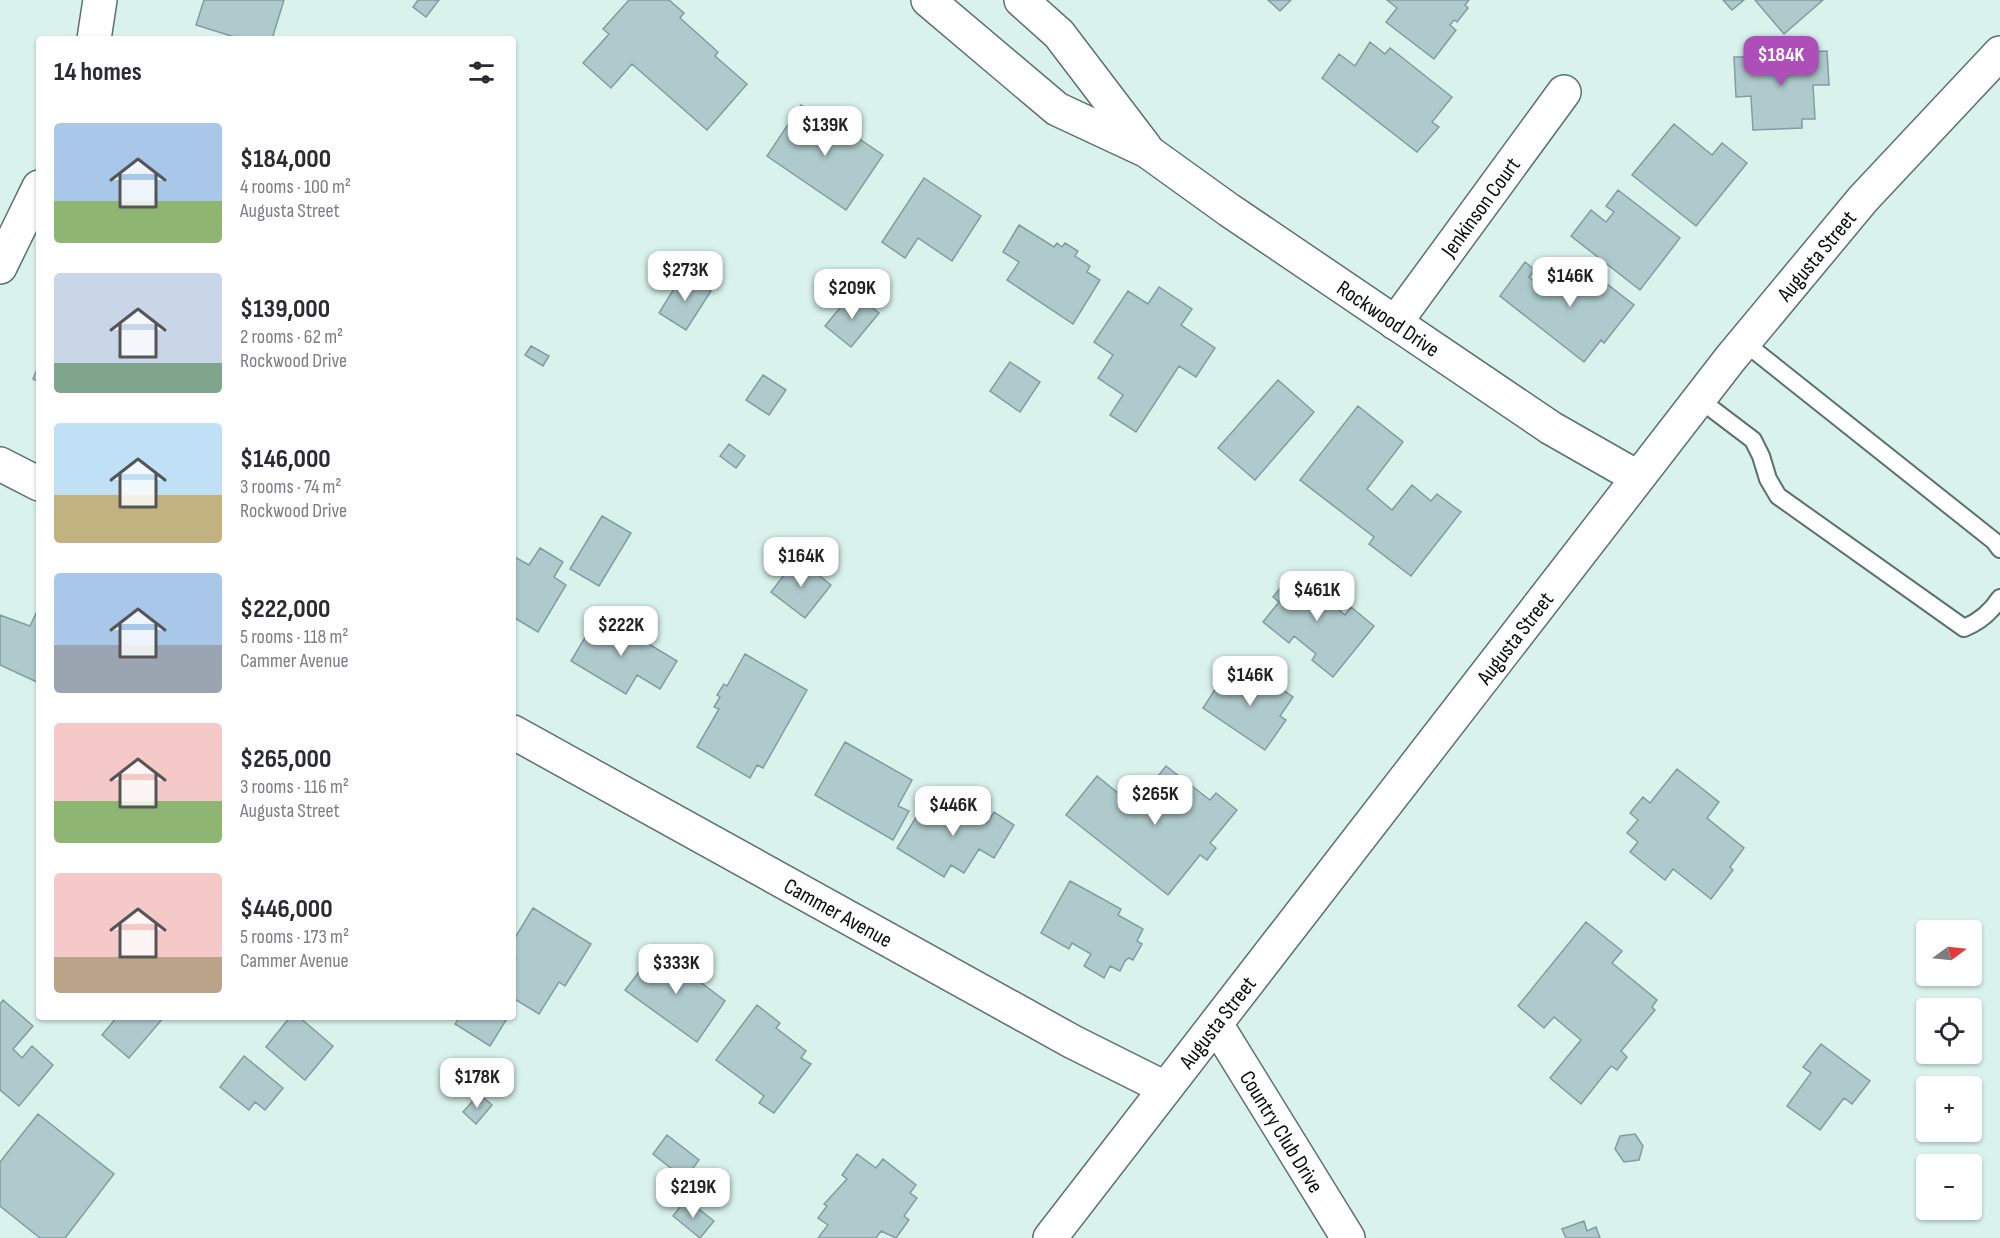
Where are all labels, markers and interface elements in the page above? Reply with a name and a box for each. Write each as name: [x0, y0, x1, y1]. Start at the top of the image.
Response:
pin: $184K: [1739, 36, 1823, 87]
text: $184K: [1758, 43, 1804, 67]
icon: filters: [465, 56, 498, 89]
text: 14 homes: [54, 57, 142, 88]
pin: $139K: [783, 106, 867, 157]
text: $139K: [802, 113, 848, 137]
text: $184,000: [240, 144, 331, 175]
icon: home: [102, 147, 174, 219]
street label: Jenkinson Court: [1435, 152, 1527, 264]
text: 4 rooms · 100 m²: [240, 175, 351, 199]
text: Augusta Street: [240, 199, 340, 223]
street label: Augusta Street: [1771, 205, 1863, 308]
pin: $273K: [643, 251, 727, 302]
pin: $146K: [1528, 257, 1612, 308]
text: $273K: [662, 258, 708, 282]
text: $146K: [1547, 264, 1593, 288]
pin: $209K: [810, 269, 894, 320]
street label: Rockwood Drive: [1331, 275, 1444, 364]
text: $209K: [828, 276, 876, 300]
text: $139,000: [240, 294, 330, 325]
icon: home: [102, 297, 174, 369]
text: 2 rooms · 62 m²: [240, 325, 343, 349]
text: Rockwood Drive: [240, 349, 347, 373]
text: $146,000: [240, 444, 331, 475]
icon: home: [102, 447, 174, 519]
text: 3 rooms · 74 m²: [240, 475, 342, 499]
text: Rockwood Drive: [240, 499, 347, 523]
pin: $164K: [759, 537, 843, 588]
text: $164K: [778, 544, 824, 568]
pin: $461K: [1275, 571, 1359, 622]
text: $461K: [1294, 578, 1340, 602]
street label: Augusta Street: [1471, 587, 1560, 691]
text: $222,000: [240, 594, 330, 625]
icon: home: [102, 597, 174, 669]
pin: $222K: [579, 606, 663, 657]
text: $222K: [598, 613, 644, 637]
text: 5 rooms · 118 m²: [240, 625, 349, 649]
text: Cammer Avenue: [240, 649, 349, 673]
pin: $146K: [1208, 656, 1292, 707]
text: $146K: [1227, 663, 1273, 687]
text: $265,000: [240, 744, 331, 775]
icon: home: [102, 747, 174, 819]
text: 3 rooms · 116 m²: [240, 775, 349, 799]
pin: $265K: [1113, 775, 1197, 826]
text: $265K: [1131, 782, 1179, 806]
pin: $446K: [911, 786, 995, 837]
text: $446K: [929, 793, 977, 817]
text: Augusta Street: [240, 799, 340, 823]
street label: Cammer Avenue: [779, 873, 897, 954]
text: $446,000: [240, 894, 333, 925]
icon: home: [102, 897, 174, 969]
north arrow: [1916, 920, 1982, 986]
map controls: [1916, 920, 1982, 1220]
text: 5 rooms · 173 m²: [240, 925, 349, 949]
pin: $333K: [634, 944, 718, 995]
text: Cammer Avenue: [240, 949, 349, 973]
text: $333K: [652, 951, 700, 975]
street label: Augusta Street: [1173, 971, 1263, 1075]
button: locate: [1916, 998, 1982, 1064]
pin: $178K: [435, 1058, 519, 1109]
text: $178K: [454, 1065, 500, 1089]
street label: Country Club Drive: [1233, 1066, 1329, 1198]
button: +: [1916, 1076, 1982, 1142]
button: −: [1916, 1154, 1982, 1220]
pin: $219K: [651, 1168, 735, 1219]
text: $219K: [670, 1175, 716, 1199]

